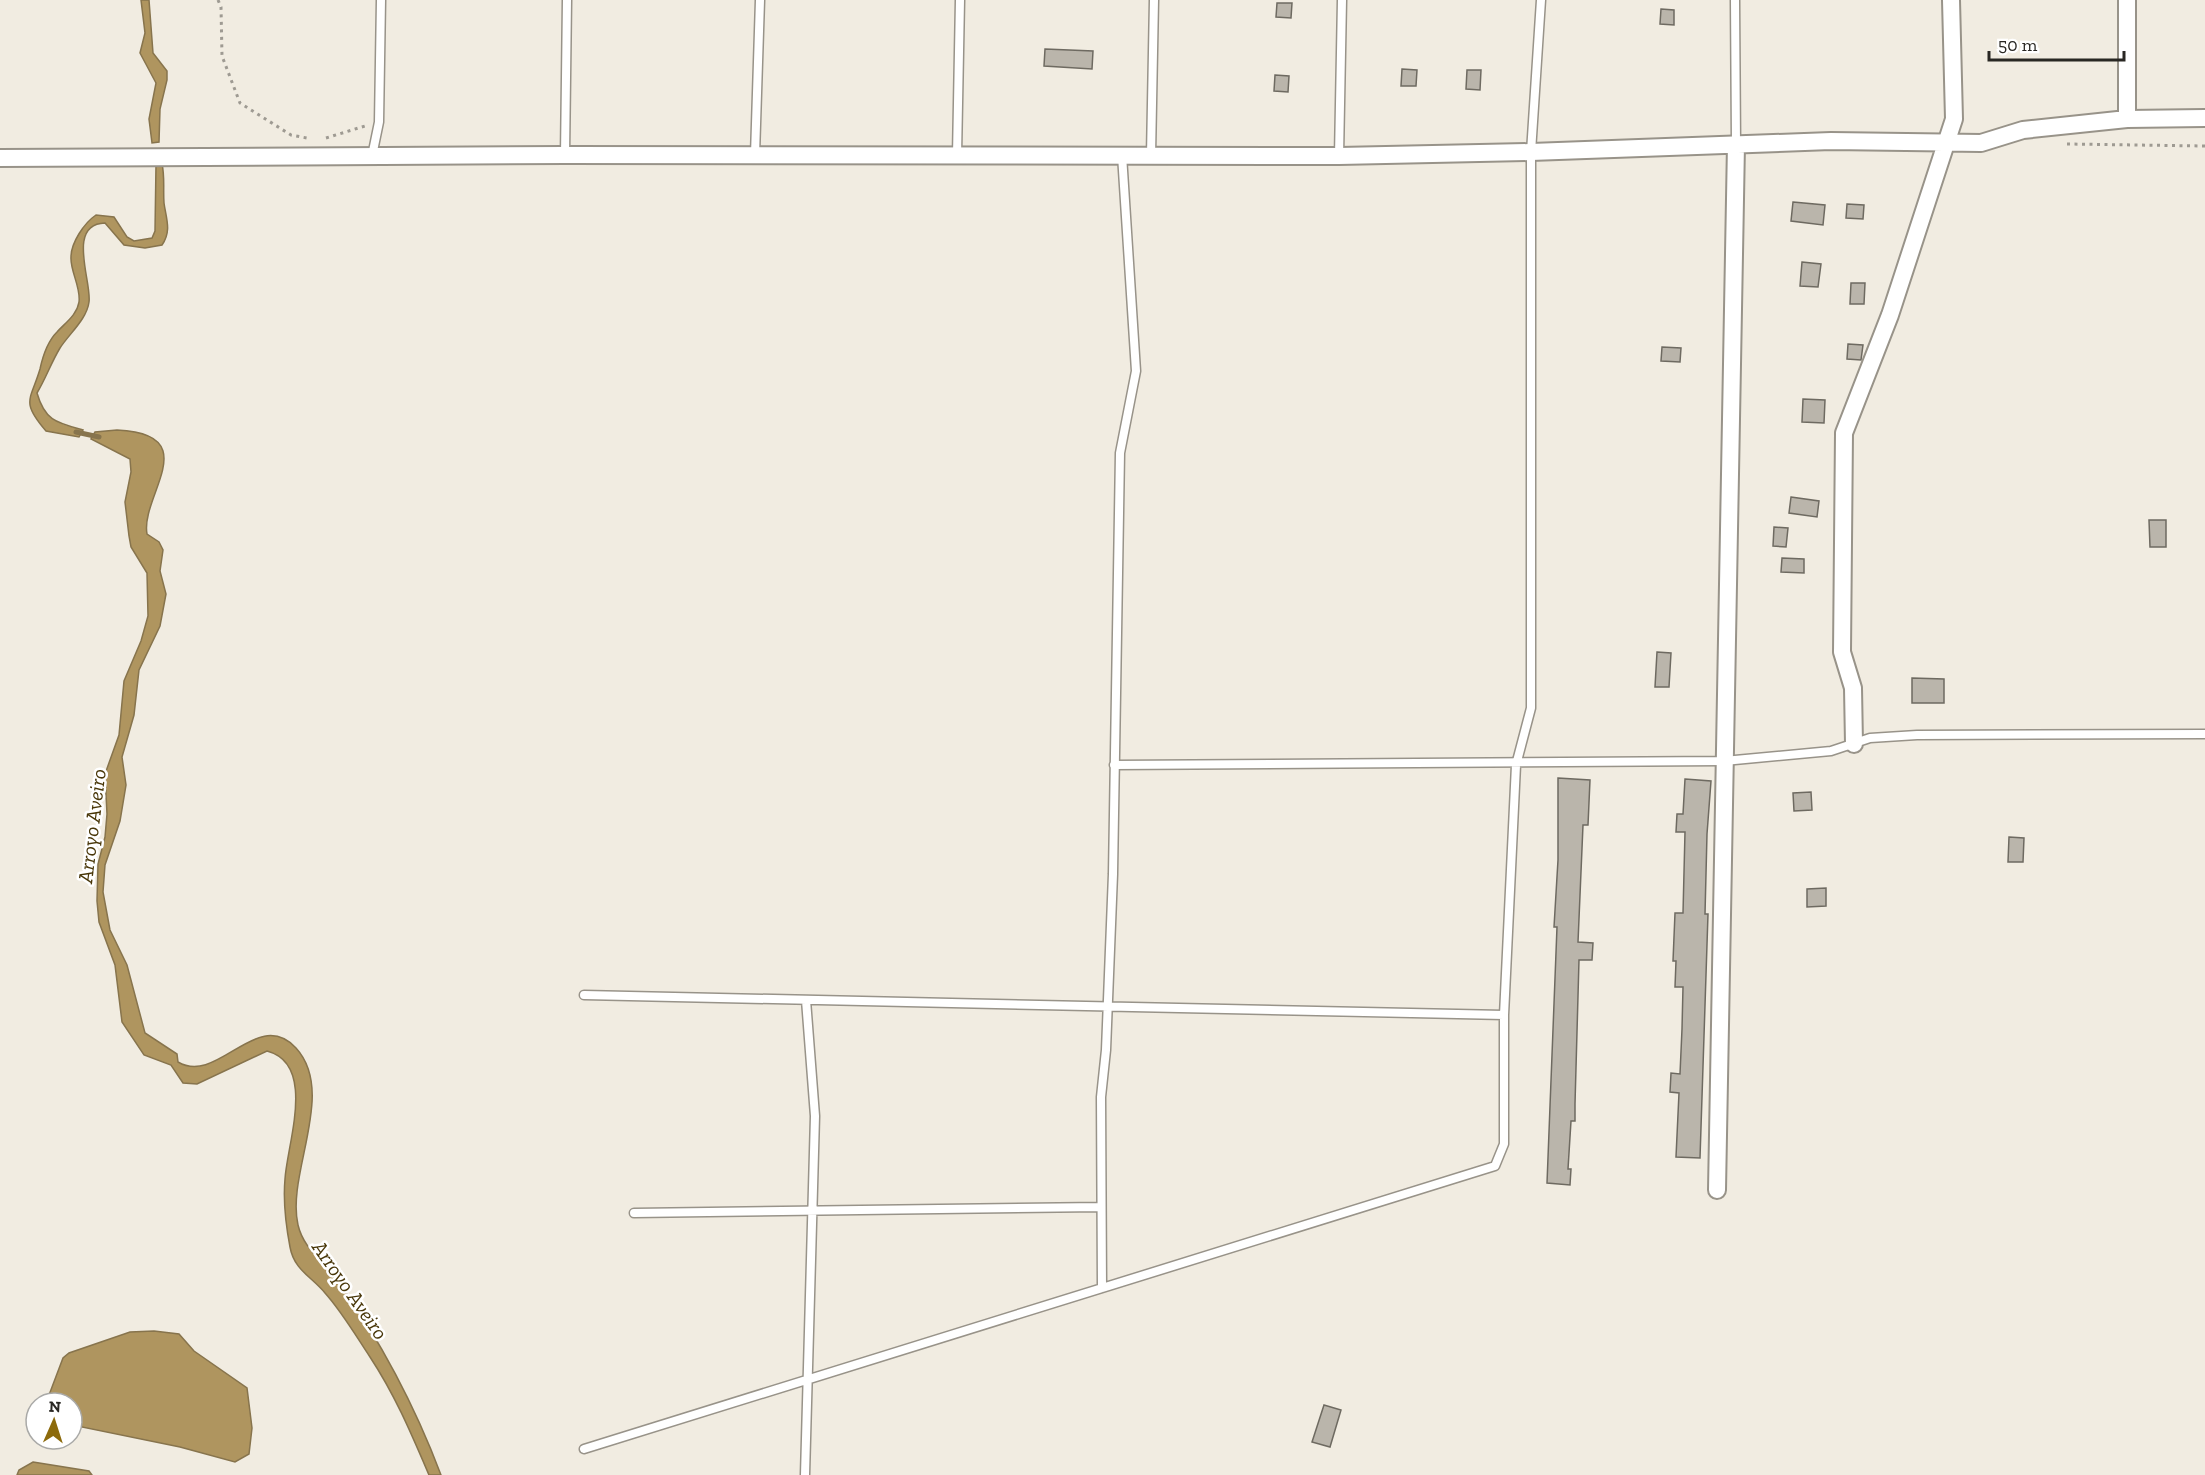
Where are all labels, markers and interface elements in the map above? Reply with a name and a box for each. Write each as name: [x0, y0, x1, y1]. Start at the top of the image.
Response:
scale bar: [1989, 24, 2124, 62]
text: 50 m: [1998, 34, 2038, 56]
water label: Arroyo Aveiro: [72, 767, 111, 886]
water label: Arroyo Aveiro: [307, 1235, 394, 1344]
north arrow: [24, 1391, 84, 1451]
text: N: [48, 1397, 61, 1416]

